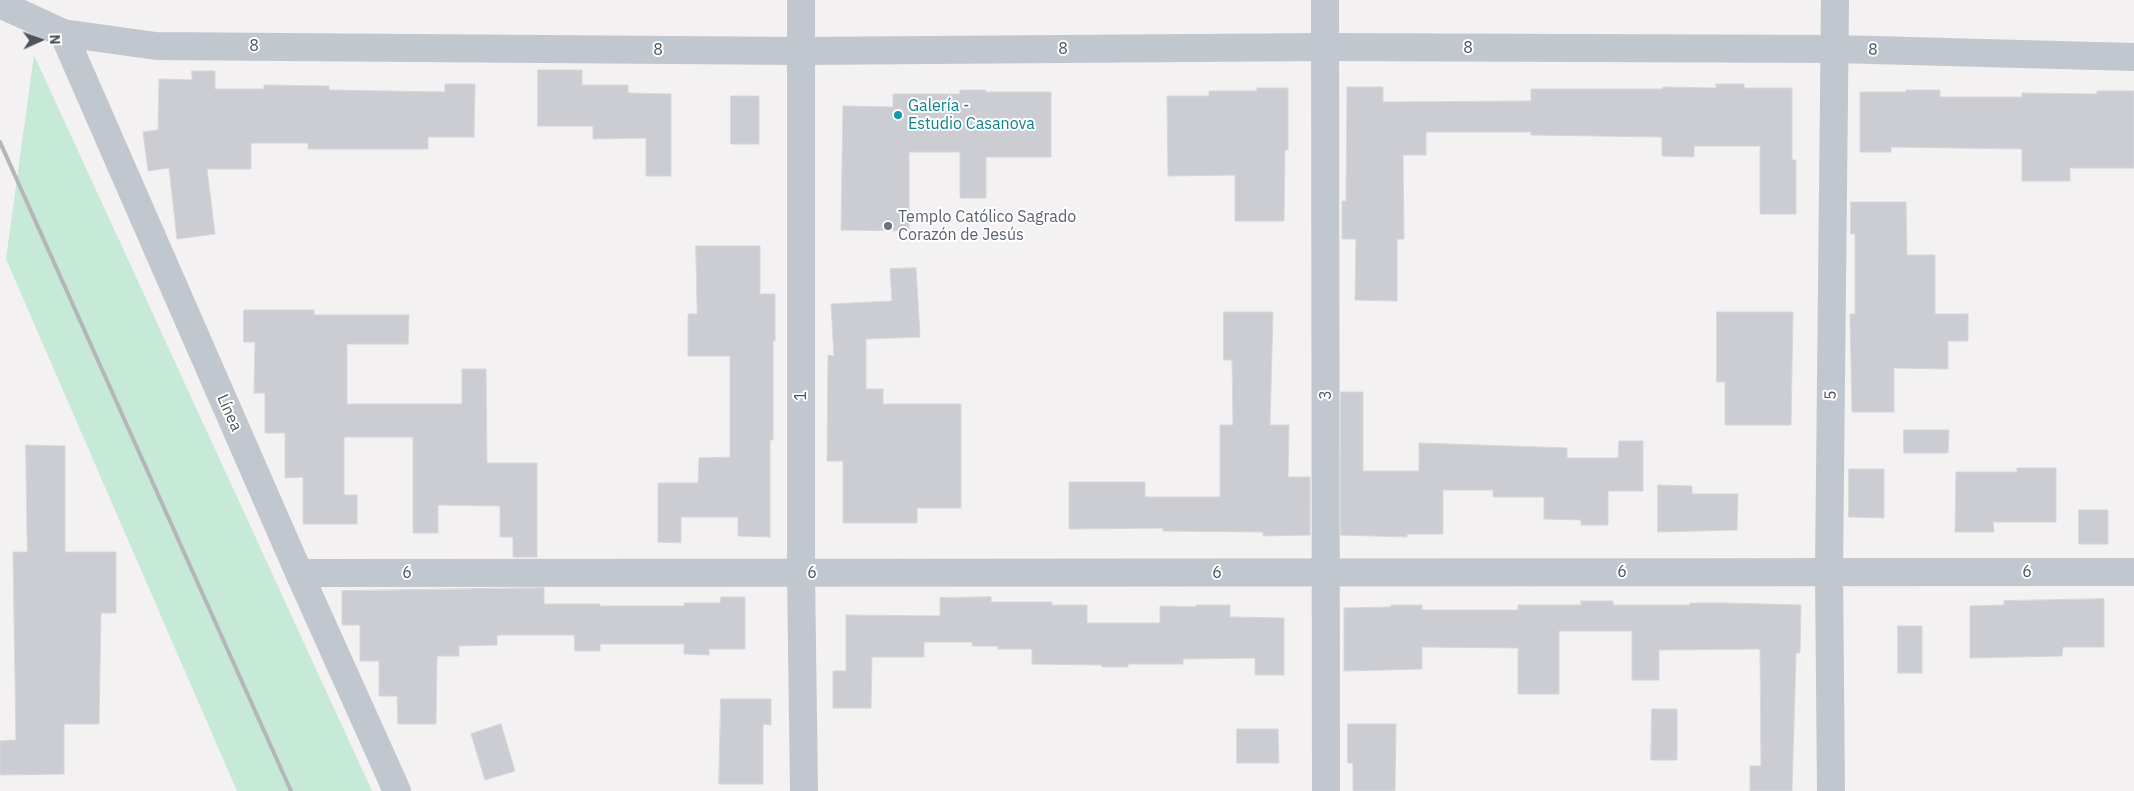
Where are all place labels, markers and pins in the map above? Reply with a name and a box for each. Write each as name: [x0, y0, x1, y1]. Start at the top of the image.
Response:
place label: Galería - Estudio Casanova: [908, 96, 1035, 134]
marker: Galería - Estudio Casanova: [892, 109, 904, 121]
place label: Templo Católico Sagrado Corazón de Jesús: [898, 207, 1076, 245]
marker: Templo Católico Sagrado Corazón de Jesús: [882, 220, 894, 232]

